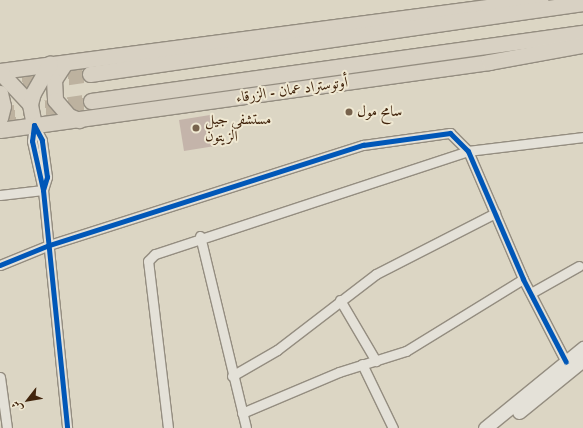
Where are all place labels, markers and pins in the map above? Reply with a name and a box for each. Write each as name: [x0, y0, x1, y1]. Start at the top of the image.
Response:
place label: سامح مول: [357, 103, 402, 121]
marker: سامح مول: [344, 107, 354, 117]
place label: مستشفى جيل الزيتون: [205, 110, 271, 145]
marker: مستشفى جيل الزيتون: [190, 122, 202, 134]

